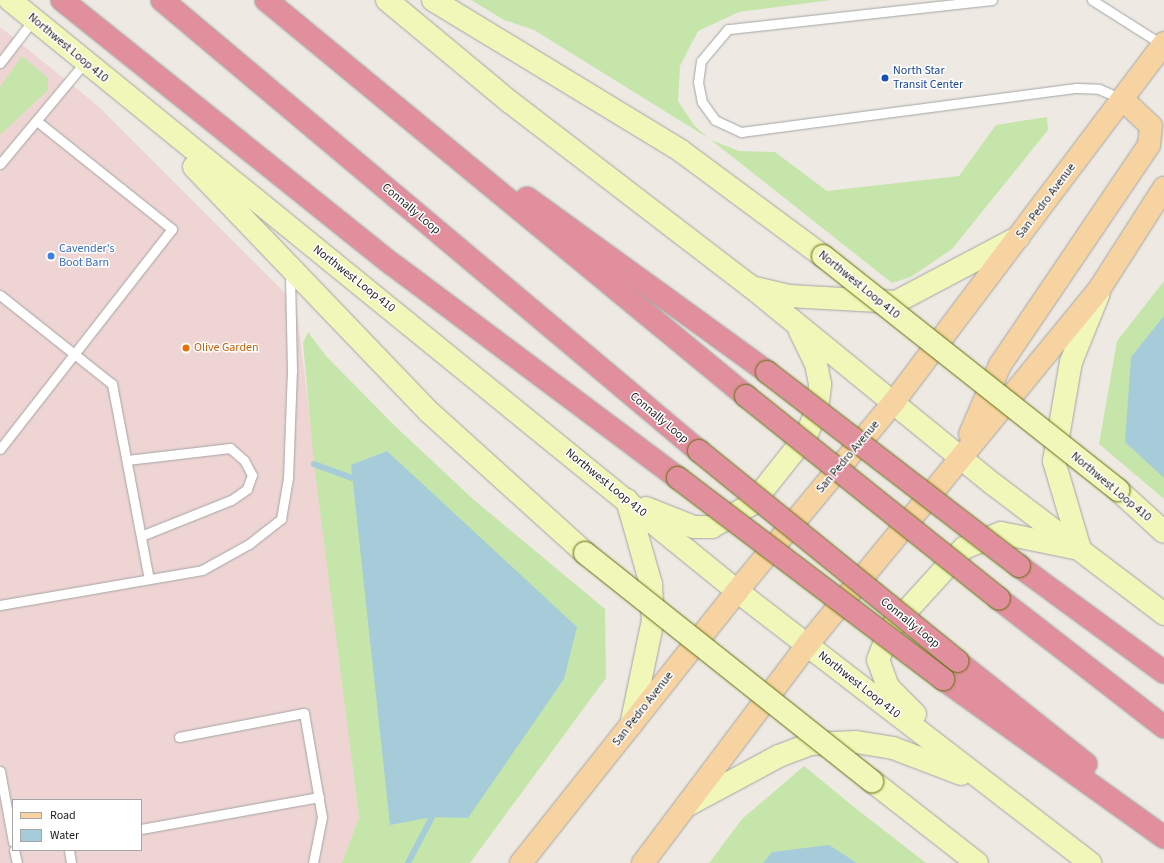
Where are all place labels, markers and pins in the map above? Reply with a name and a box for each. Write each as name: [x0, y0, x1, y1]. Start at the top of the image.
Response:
place label: North Star Transit Center: [893, 64, 963, 92]
marker: North Star Transit Center: [880, 73, 890, 83]
place label: Cavender's Boot Barn: [59, 242, 115, 270]
marker: Cavender's Boot Barn: [46, 251, 56, 261]
place label: Olive Garden: [194, 341, 259, 355]
marker: Olive Garden: [181, 343, 191, 353]

